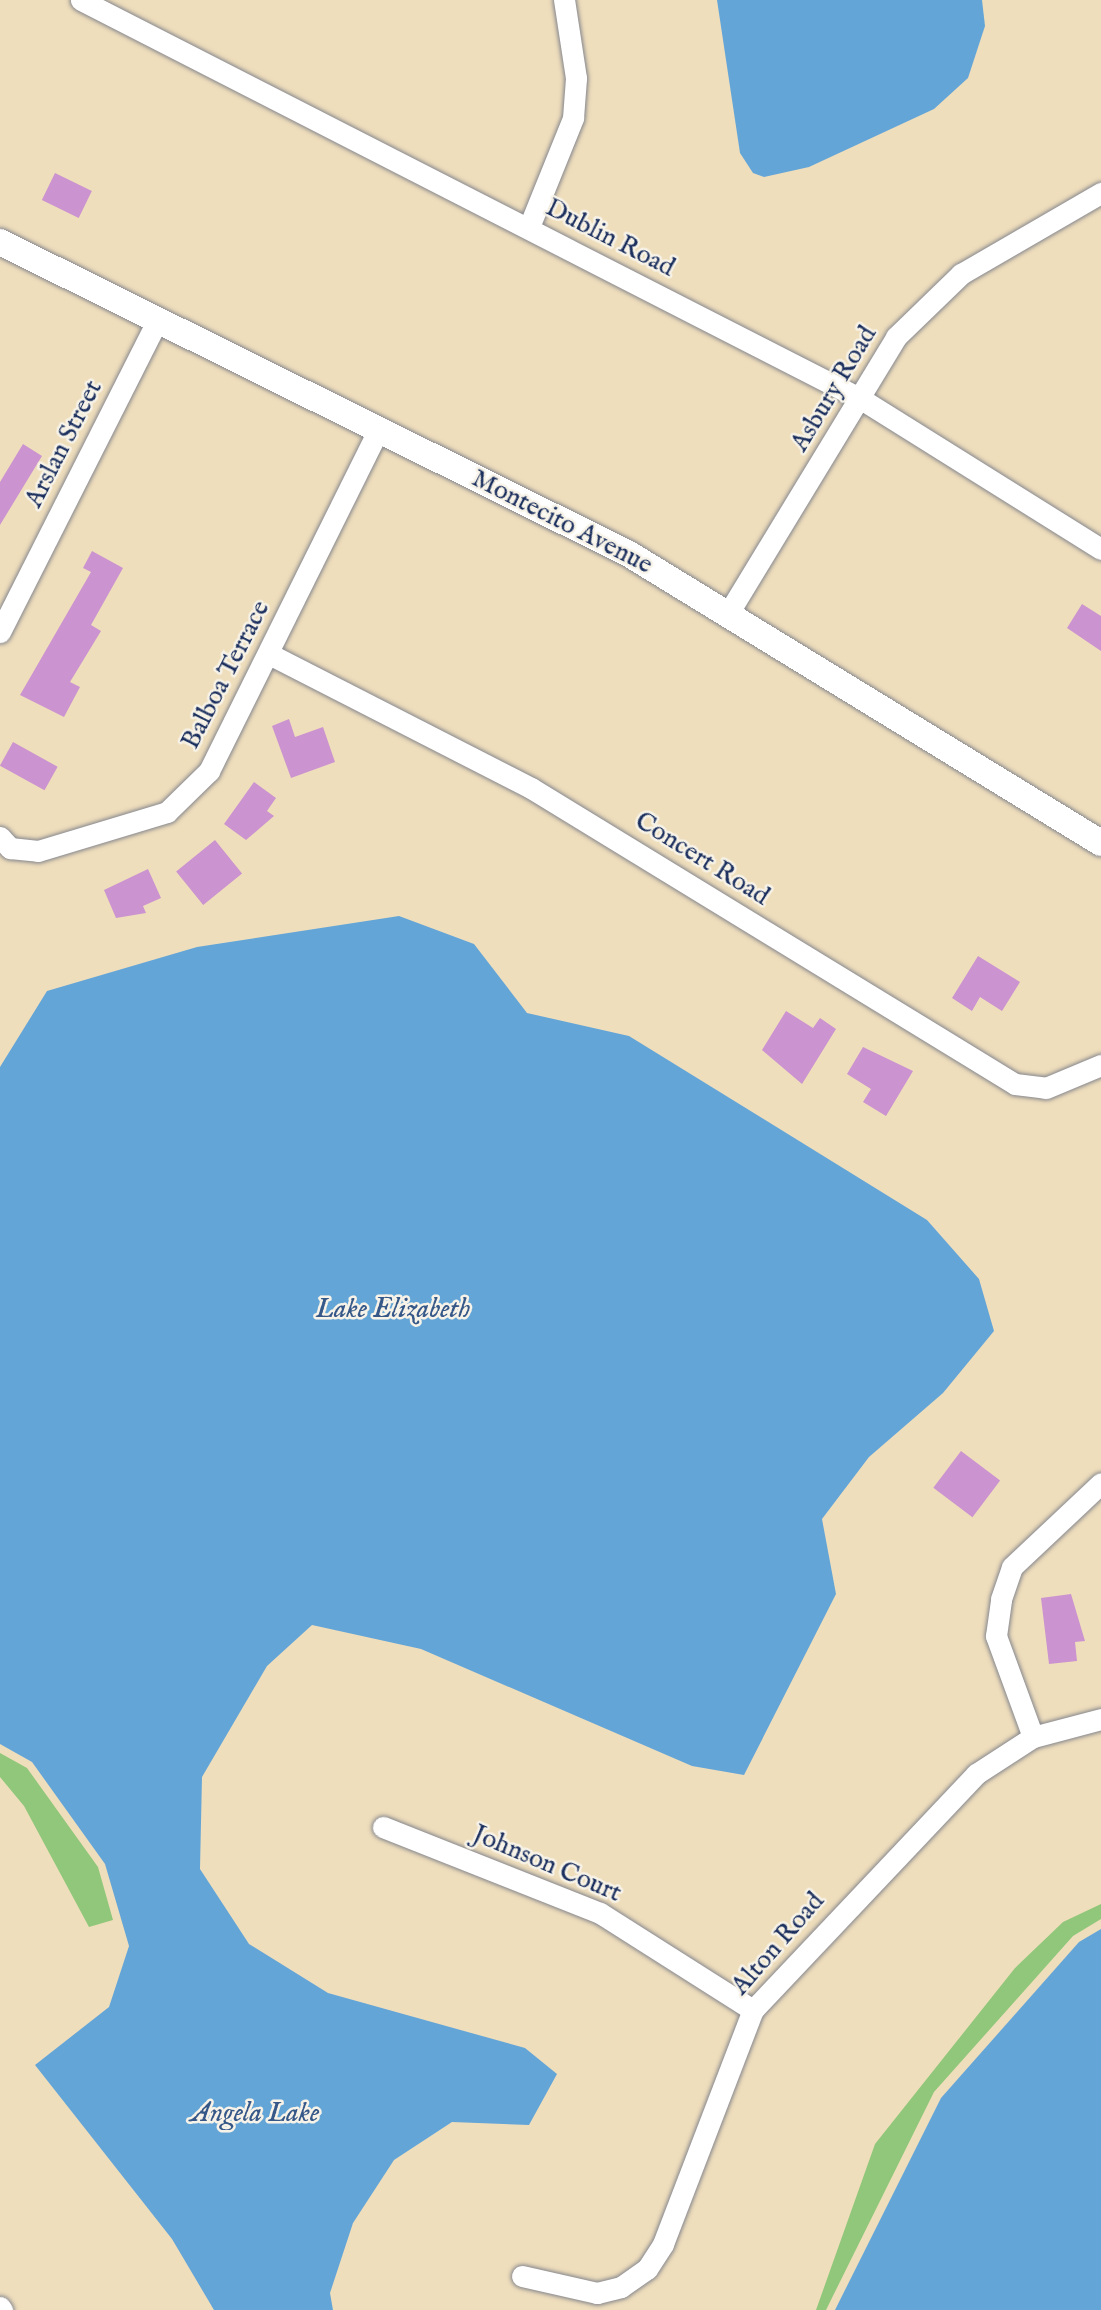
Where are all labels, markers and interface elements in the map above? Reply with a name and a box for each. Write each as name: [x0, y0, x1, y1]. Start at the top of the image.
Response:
street label: Dublin Road: [540, 192, 680, 284]
street label: Asbury Road: [784, 321, 884, 457]
street label: Arslan Street: [19, 375, 109, 513]
street label: Montecito Avenue: [466, 463, 658, 581]
street label: Balboa Terrace: [175, 596, 277, 754]
street label: Concert Road: [629, 805, 775, 913]
water label: Lake Elizabeth: [316, 1293, 470, 1327]
street label: Johnson Court: [468, 1819, 626, 1909]
street label: Alton Road: [725, 1886, 831, 2002]
water label: Angela Lake: [191, 2097, 319, 2131]

